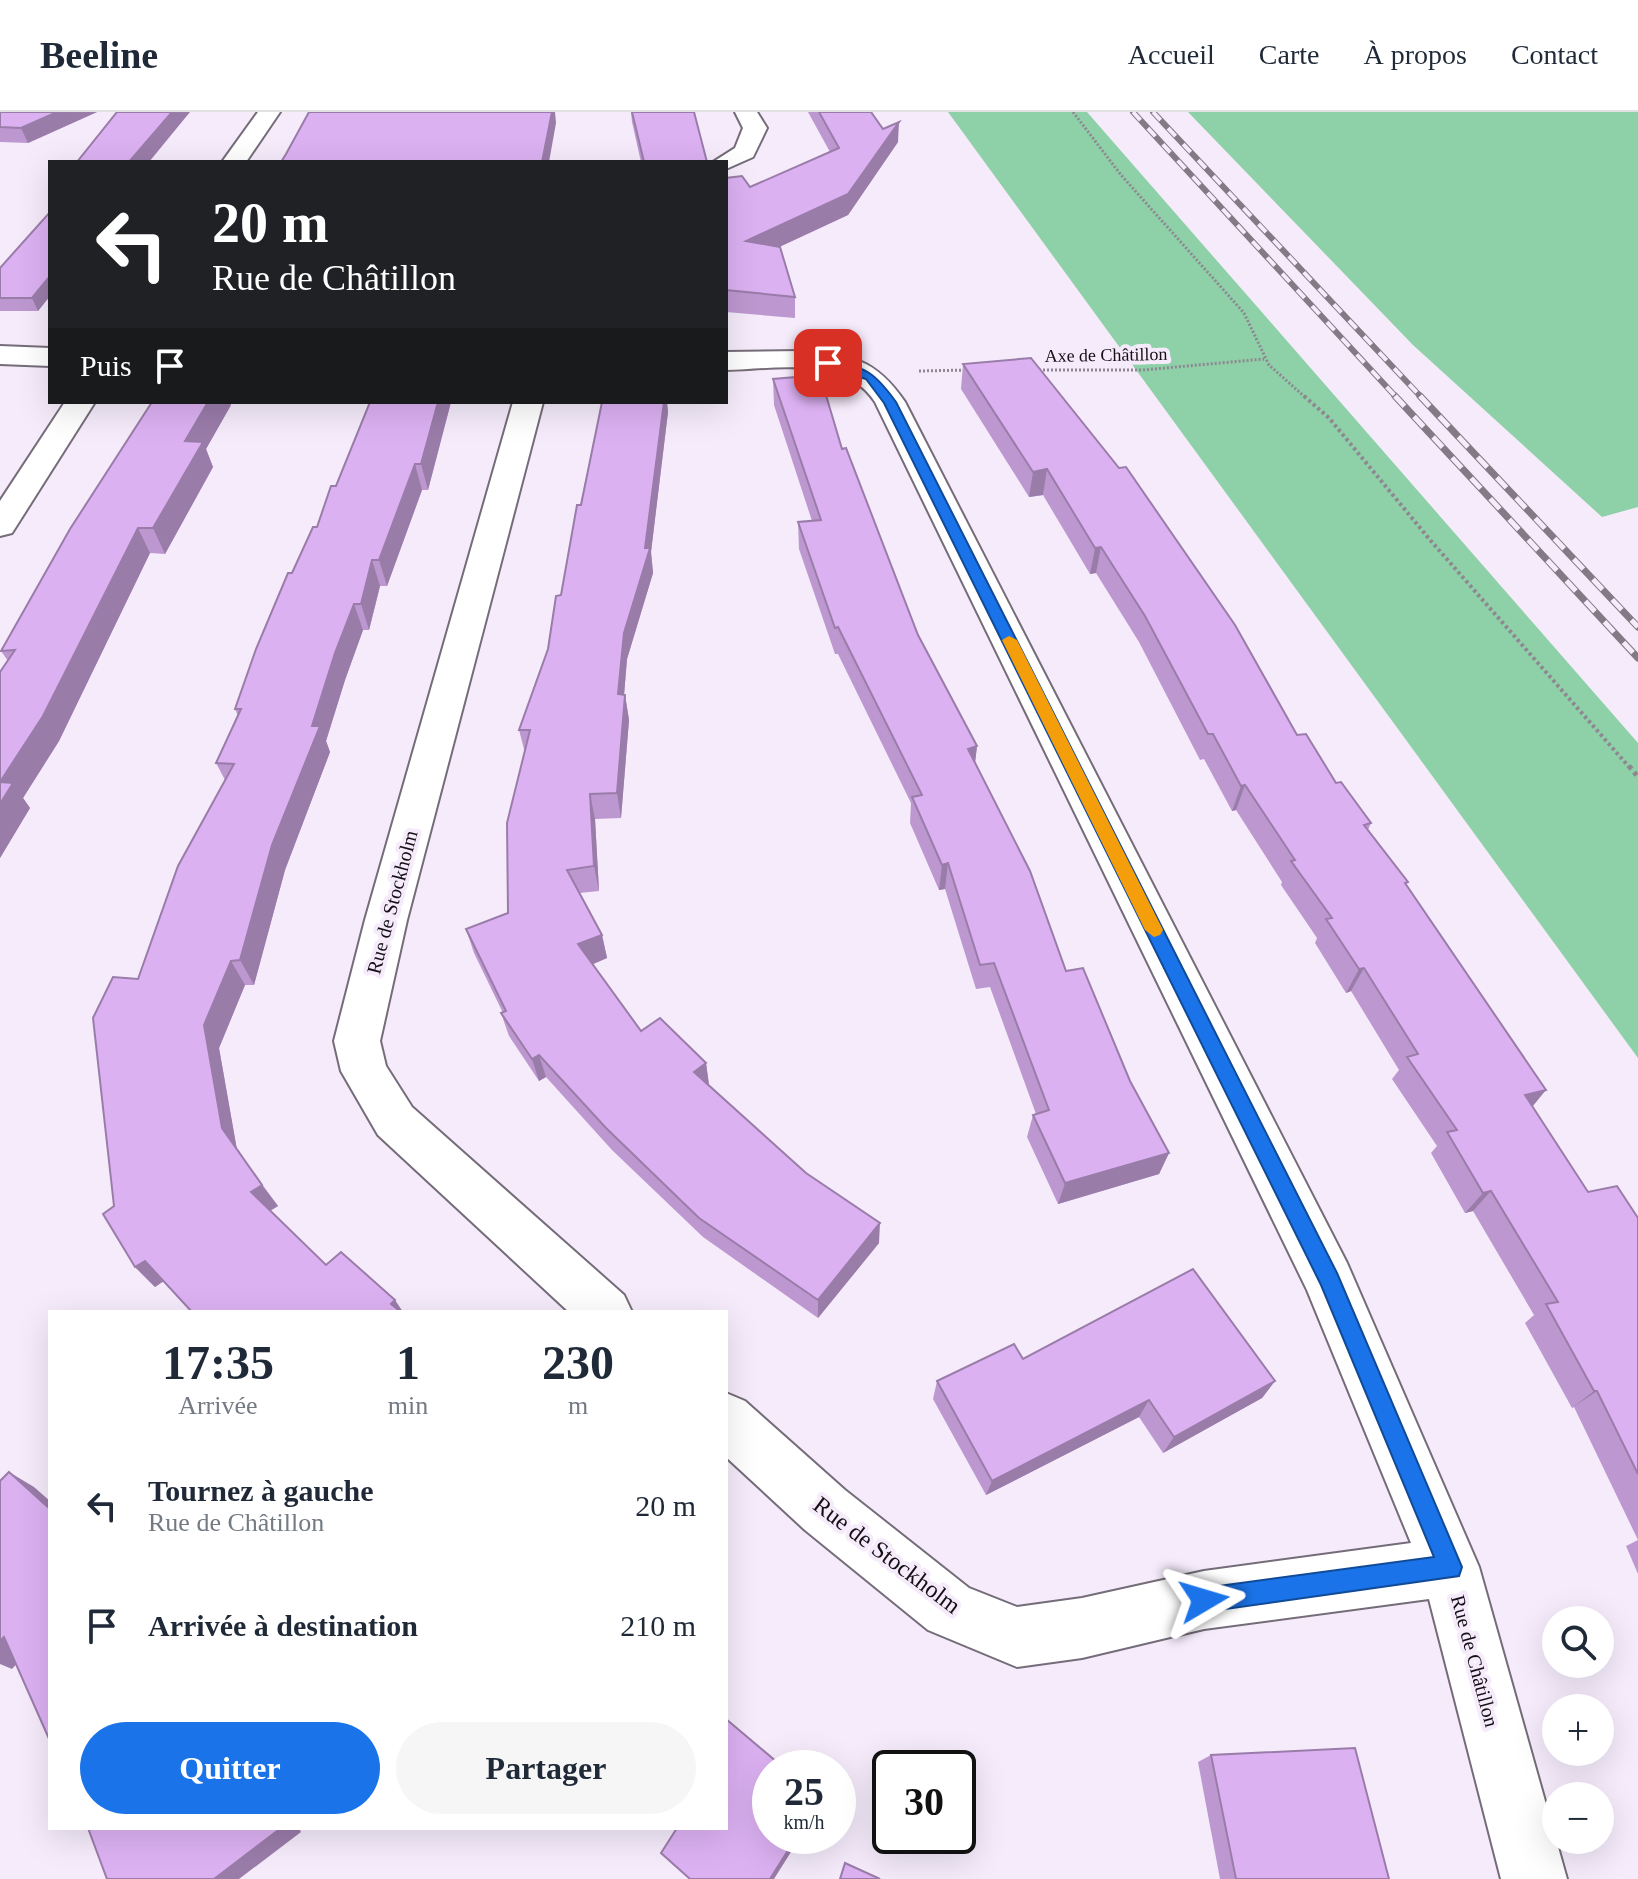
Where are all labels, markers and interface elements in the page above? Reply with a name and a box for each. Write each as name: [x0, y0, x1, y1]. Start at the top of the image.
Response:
text: Beeline: [40, 34, 158, 76]
text: Accueil: [1128, 39, 1215, 70]
text: Carte: [1259, 39, 1319, 70]
text: À propos: [1363, 39, 1467, 70]
text: Contact: [1511, 39, 1598, 70]
icon: left: [80, 192, 184, 296]
text: 20 m: [212, 192, 329, 254]
text: Rue de Châtillon: [212, 258, 456, 298]
pin: [794, 329, 862, 397]
icon: arrive: [806, 341, 850, 385]
icon: arrive: [148, 344, 192, 388]
street label: Axe de Châtillon: [1044, 344, 1168, 366]
text: Puis: [80, 349, 132, 382]
street label: Rue de Stockholm: [362, 827, 422, 976]
text: 17:35: [162, 1336, 274, 1389]
text: 1: [396, 1336, 420, 1389]
text: 230: [542, 1336, 614, 1389]
text: Arrivée: [178, 1391, 258, 1420]
text: min: [388, 1391, 428, 1420]
text: m: [568, 1391, 588, 1420]
text: Tournez à gauche: [148, 1474, 374, 1507]
icon: left: [80, 1484, 124, 1528]
text: 20 m: [635, 1489, 696, 1522]
street label: Rue de Stockholm: [808, 1491, 966, 1619]
text: Rue de Châtillon: [148, 1508, 324, 1537]
position arrow: [1162, 1558, 1246, 1642]
street label: Rue de Châtillon: [1447, 1593, 1503, 1729]
icon: arrive: [80, 1604, 124, 1648]
map controls: [1542, 1606, 1614, 1854]
button: search: [1542, 1606, 1614, 1678]
text: Arrivée à destination: [148, 1609, 418, 1642]
text: 210 m: [620, 1609, 696, 1642]
button: +: [1542, 1694, 1614, 1766]
button: Quitter: [80, 1722, 380, 1814]
button: Partager: [396, 1722, 696, 1814]
speed limit sign: 30: [872, 1750, 976, 1854]
text: 25: [784, 1769, 824, 1814]
button: −: [1542, 1782, 1614, 1854]
text: km/h: [783, 1811, 825, 1833]

